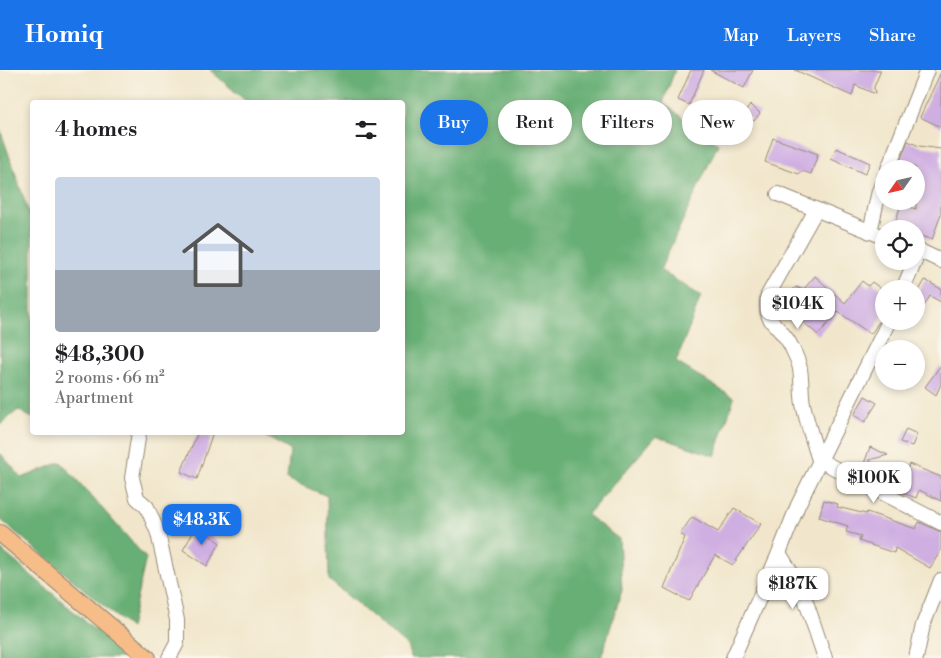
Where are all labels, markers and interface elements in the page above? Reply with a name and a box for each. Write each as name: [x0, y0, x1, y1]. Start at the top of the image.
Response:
text: Homiq: [25, 20, 103, 50]
text: Map: [724, 24, 759, 47]
text: Layers: [787, 24, 841, 47]
text: Share: [869, 24, 916, 47]
chip: Buy: [420, 100, 488, 145]
chip: Rent: [498, 100, 572, 145]
chip: Filters: [582, 100, 672, 145]
chip: New: [682, 100, 753, 145]
icon: filters: [352, 116, 380, 144]
text: 4 homes: [55, 117, 137, 143]
north arrow: [875, 160, 925, 210]
map controls: [875, 160, 925, 390]
icon: home: [173, 210, 263, 300]
button: locate: [875, 220, 925, 270]
button: +: [875, 280, 925, 330]
pin: $104K: [763, 288, 833, 330]
text: $104K: [772, 294, 824, 314]
button: −: [875, 340, 925, 390]
text: $48,300: [55, 342, 145, 368]
text: 2 rooms · 66 m²: [55, 368, 165, 388]
text: Apartment: [55, 388, 134, 408]
pin: $100K: [839, 462, 909, 504]
text: $100K: [848, 468, 900, 488]
pin: $48.3K: [161, 504, 243, 546]
text: $48.3K: [173, 510, 231, 530]
pin: $187K: [758, 568, 828, 610]
text: $187K: [768, 574, 818, 594]

